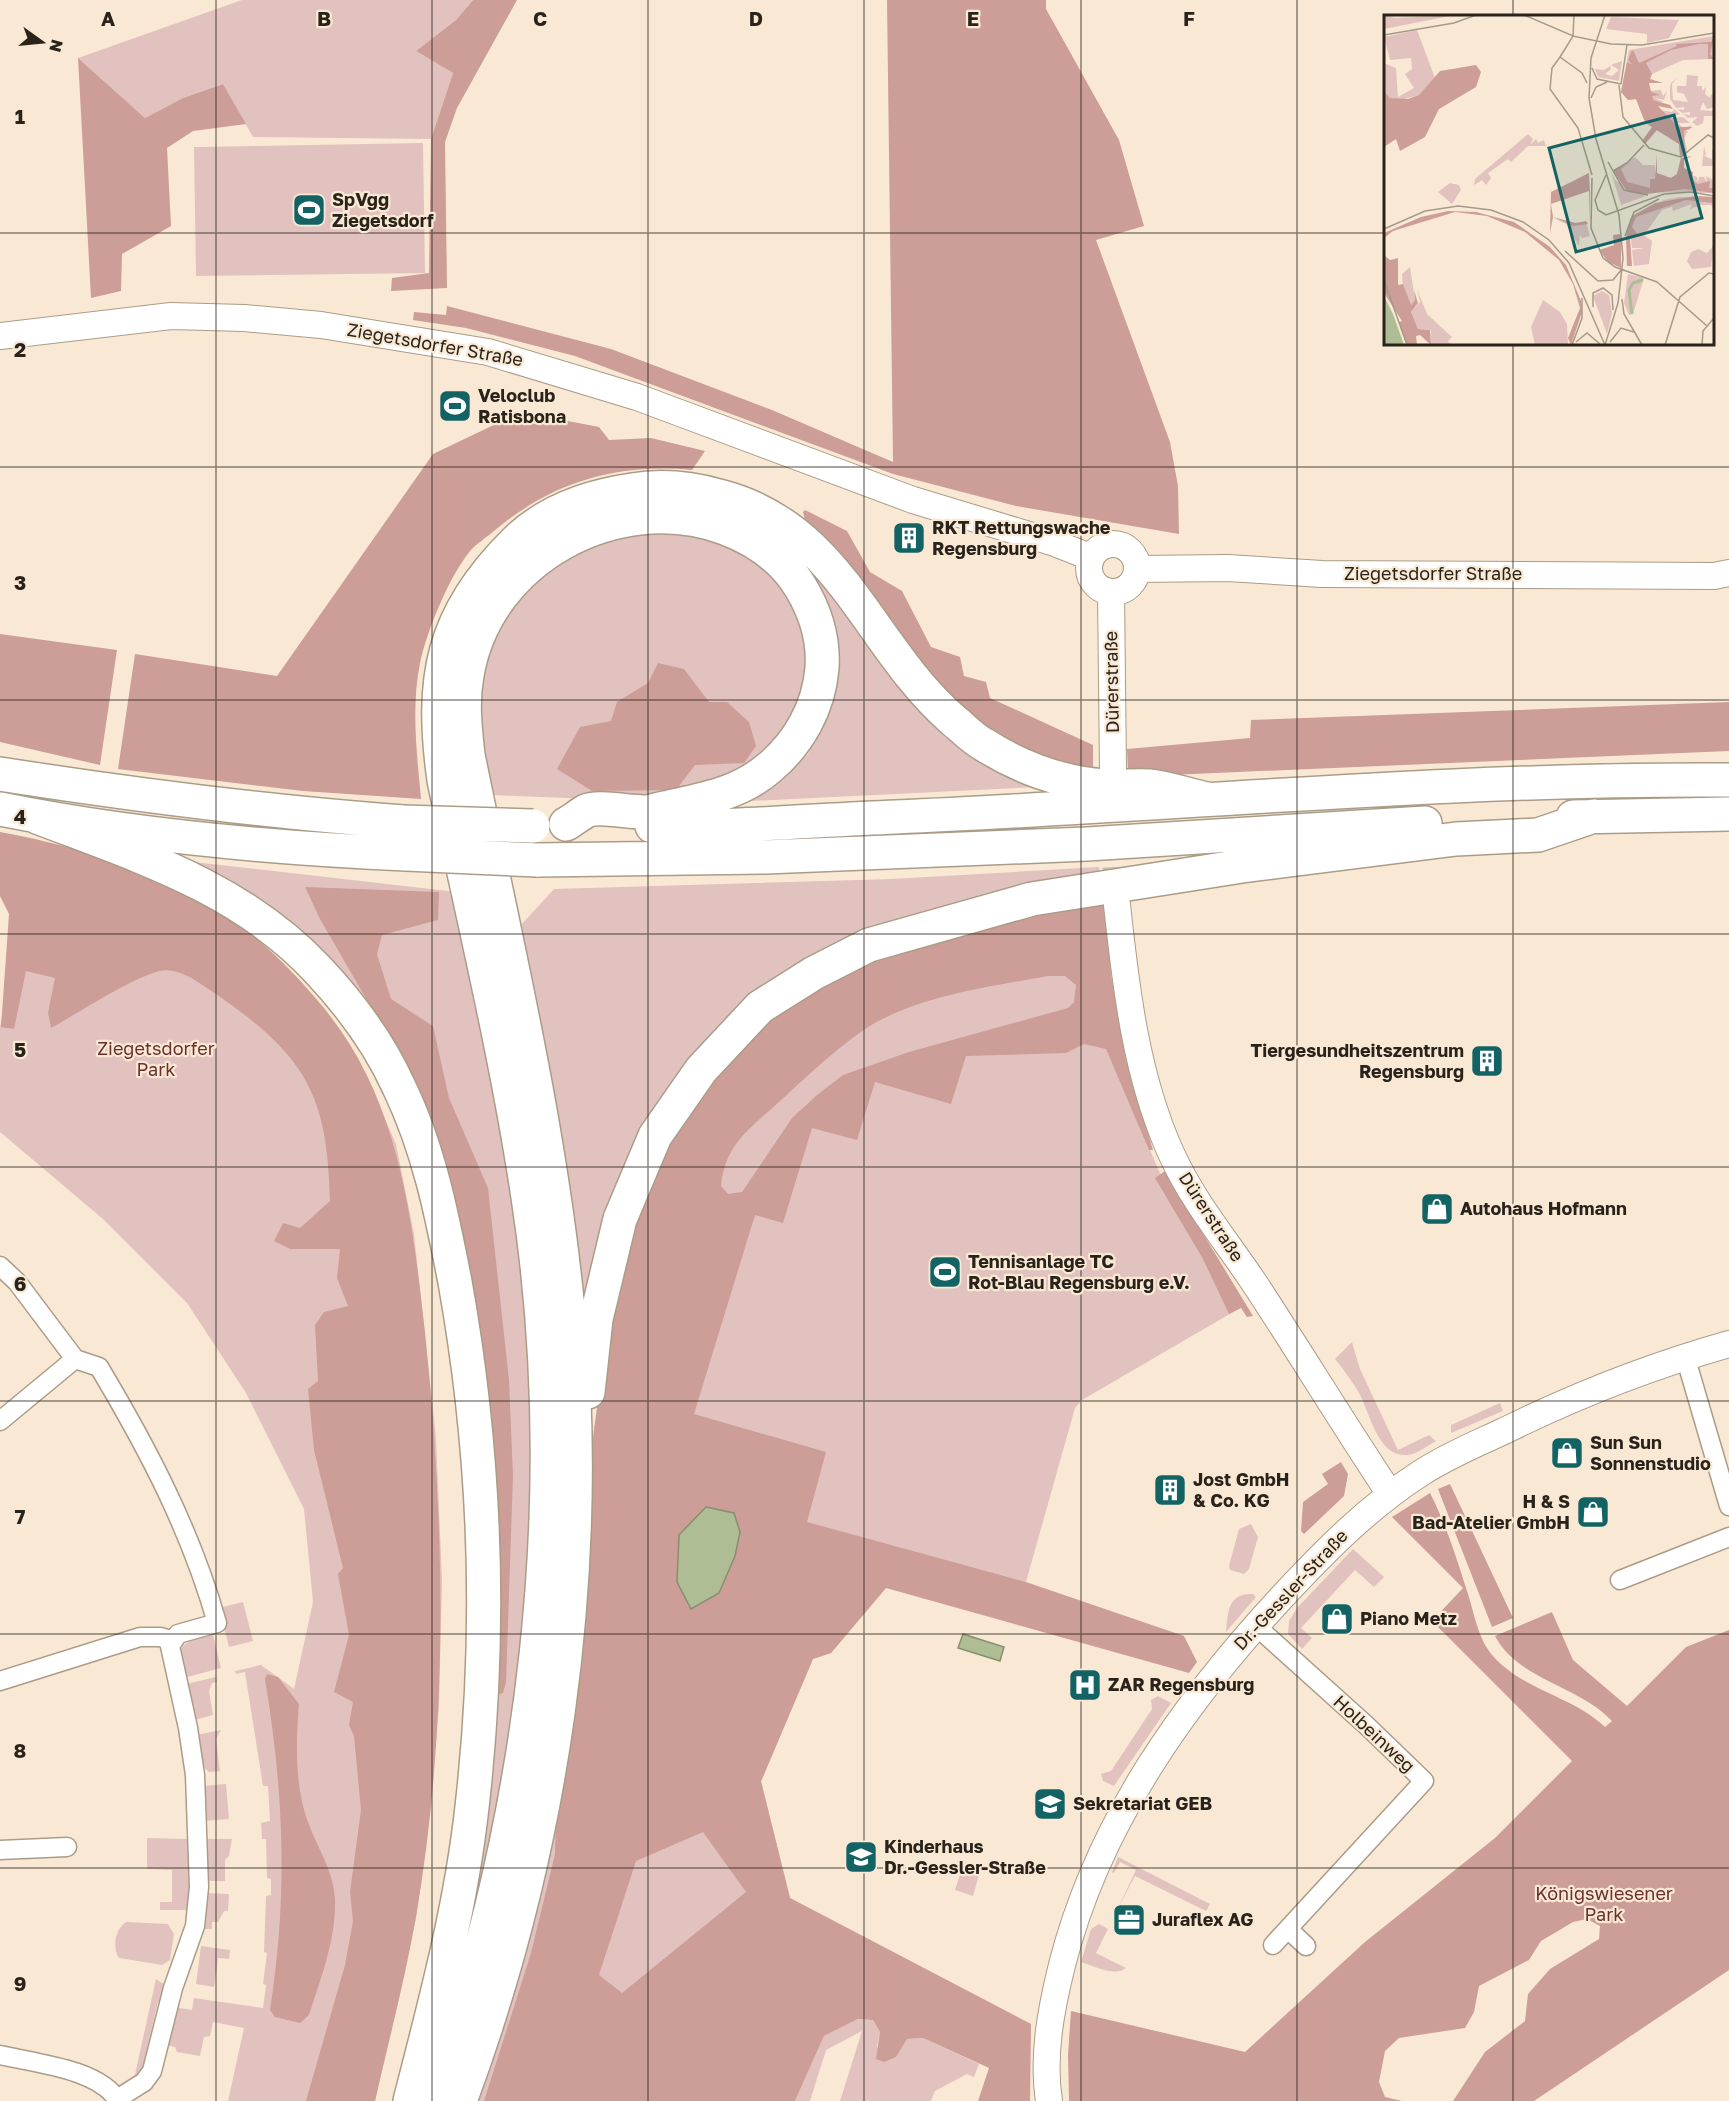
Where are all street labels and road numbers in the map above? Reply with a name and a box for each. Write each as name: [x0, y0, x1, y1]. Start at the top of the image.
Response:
street label: Ziegetsdorfer Straße: [346, 318, 525, 370]
street label: Ziegetsdorfer Straße: [1344, 562, 1522, 584]
street label: Dürerstraße: [1099, 631, 1123, 733]
street label: Dürerstraße: [1175, 1168, 1249, 1265]
street label: Dr.-Gessler-Straße: [1229, 1524, 1352, 1654]
street label: Holbeinweg: [1329, 1690, 1420, 1777]

